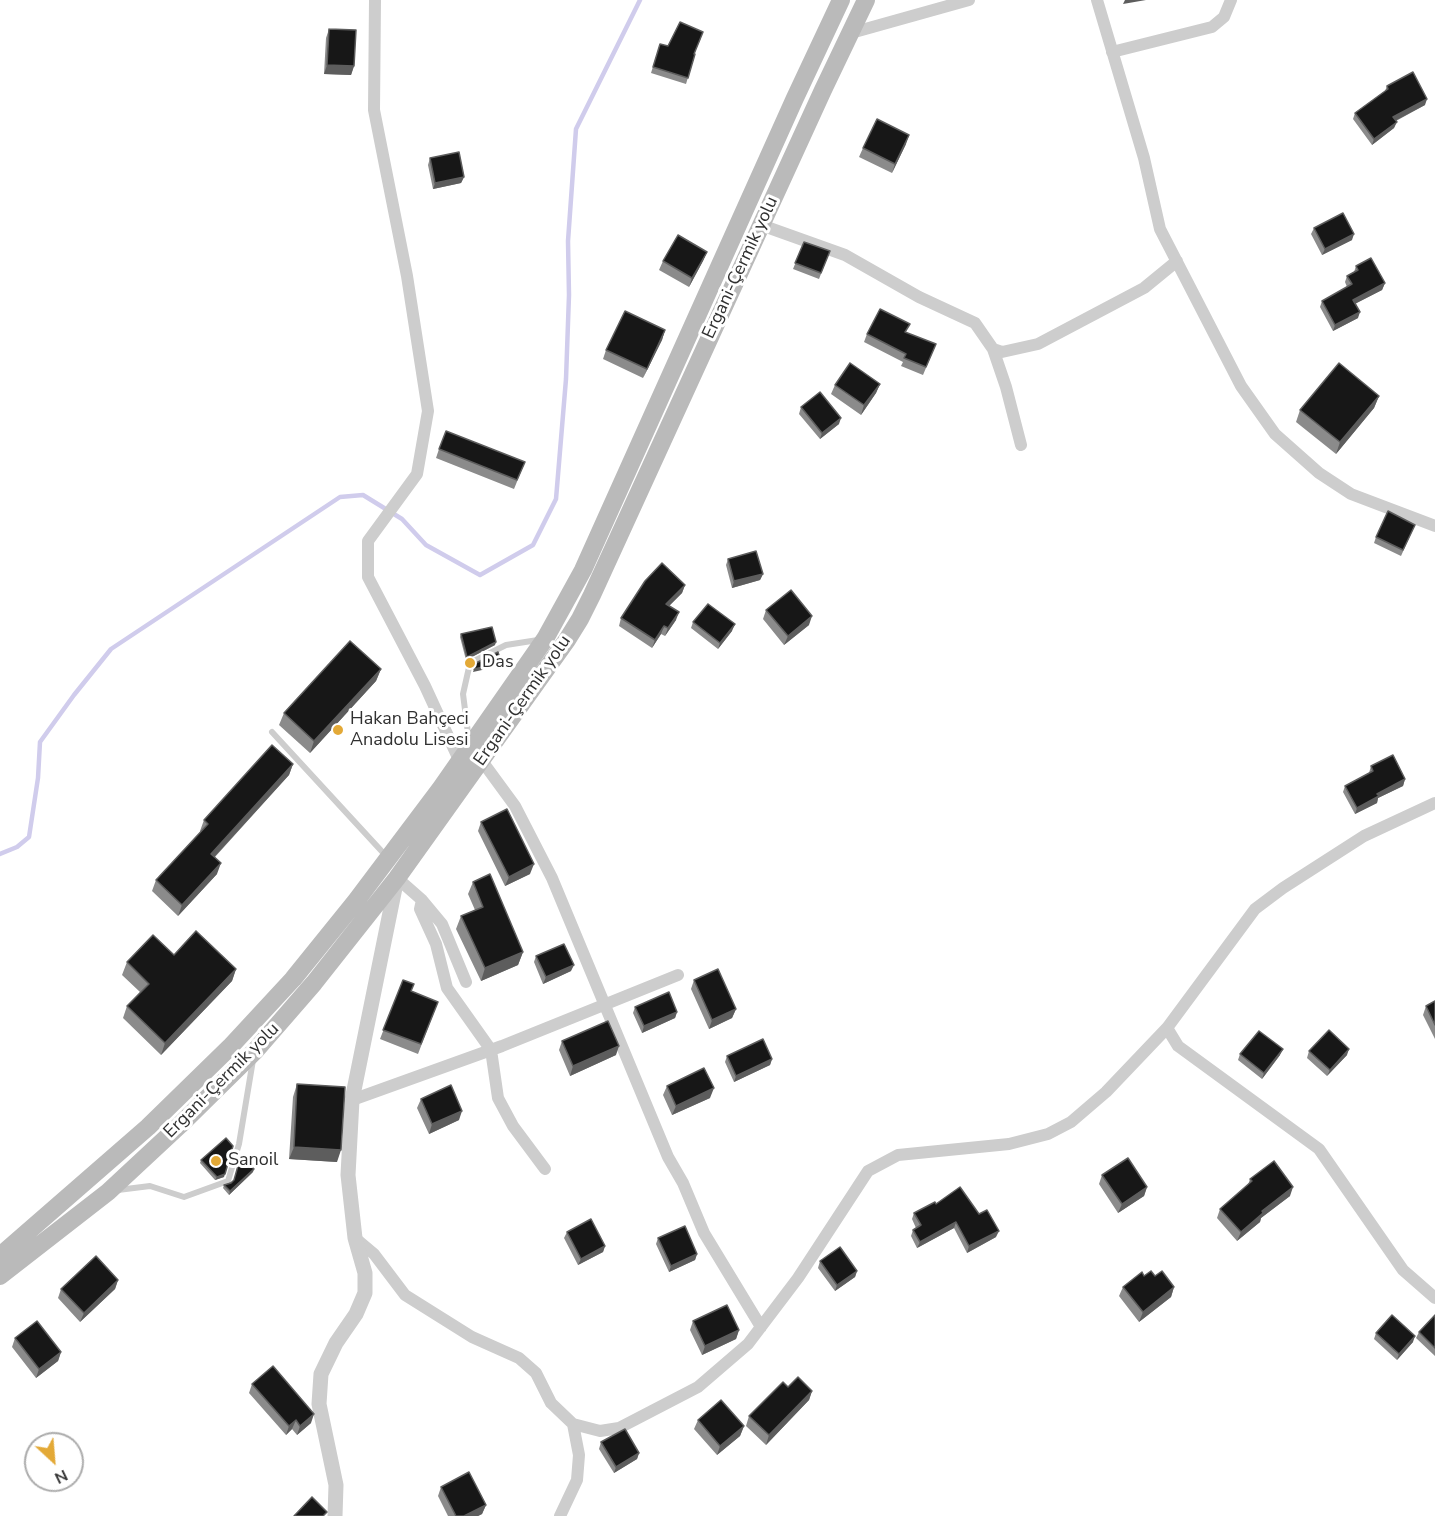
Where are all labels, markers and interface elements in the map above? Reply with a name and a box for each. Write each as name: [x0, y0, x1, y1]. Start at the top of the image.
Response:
street label: Ergani-Çermik yolu: [699, 194, 783, 342]
street label: Ergani-Çermik yolu: [470, 632, 576, 770]
place label: Das: [482, 652, 514, 674]
marker: Das: [463, 656, 477, 670]
place label: Hakan Bahçeci Anadolu Lisesi: [350, 709, 469, 752]
marker: Hakan Bahçeci Anadolu Lisesi: [331, 723, 345, 737]
street label: Ergani-Çermik yolu: [160, 1019, 284, 1143]
place label: Sanoil: [228, 1150, 278, 1172]
marker: Sanoil: [209, 1154, 223, 1168]
north arrow: [24, 1432, 84, 1492]
text: N: [51, 1464, 71, 1489]

